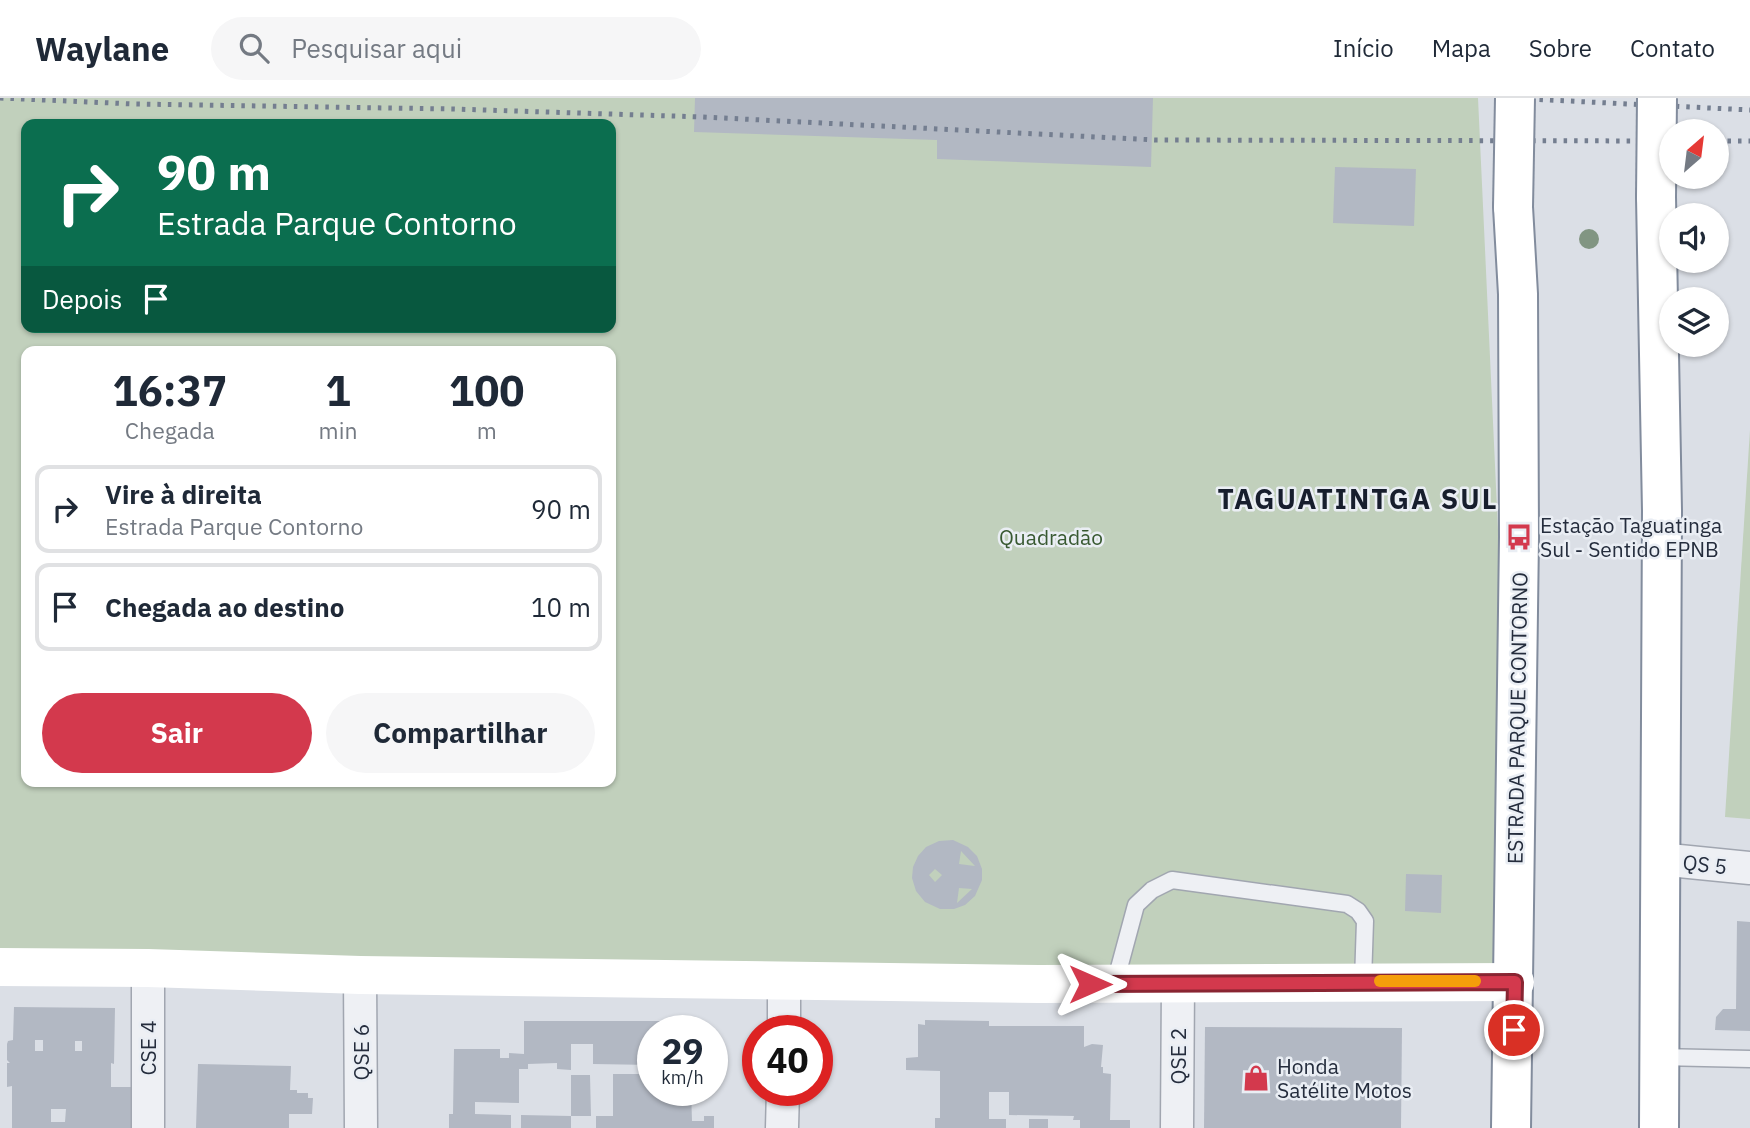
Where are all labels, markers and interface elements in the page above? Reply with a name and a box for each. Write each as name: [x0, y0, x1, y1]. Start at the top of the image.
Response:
search box: [211, 17, 701, 80]
text: Waylane: [35, 27, 169, 70]
icon: search: [235, 29, 273, 67]
text: Pesquisar aqui: [291, 31, 462, 65]
text: Início: [1333, 32, 1394, 64]
text: Mapa: [1432, 32, 1491, 64]
text: Sobre: [1529, 32, 1592, 64]
text: Contato: [1630, 32, 1715, 64]
north arrow: [1659, 119, 1729, 189]
map controls: [1659, 119, 1729, 357]
text: 90 m: [157, 140, 271, 203]
icon: right: [42, 147, 133, 238]
text: Estrada Parque Contorno: [157, 202, 517, 244]
button: sound: [1659, 203, 1729, 273]
icon: arrive: [137, 280, 175, 318]
text: Depois: [42, 282, 123, 316]
button: layers: [1659, 287, 1729, 357]
text: 16:37: [112, 363, 227, 418]
text: 1: [325, 363, 351, 418]
text: 100: [449, 363, 525, 418]
text: Chegada: [125, 415, 215, 445]
text: min: [319, 415, 357, 445]
text: m: [477, 415, 497, 445]
text: Vire à direita: [105, 477, 262, 511]
district label: TAGUATINTGA SUL: [1217, 480, 1499, 517]
icon: right: [46, 490, 84, 528]
text: 90 m: [531, 492, 591, 526]
text: Estrada Parque Contorno: [105, 511, 363, 541]
place label: Estação Taguatinga Sul - Sentido EPNB: [1540, 511, 1722, 563]
bus stop icon: Estação Taguatinga Sul - Sentido EPNB: [1504, 522, 1534, 552]
park label: Quadradão: [999, 523, 1103, 551]
street label: ESTRADA PARQUE CONTORNO: [1500, 572, 1534, 864]
icon: arrive: [46, 588, 84, 626]
text: Chegada ao destino: [105, 590, 344, 624]
text: 10 m: [531, 590, 591, 624]
button: Sair: [42, 693, 312, 773]
button: Compartilhar: [326, 693, 595, 773]
street label: QS 5: [1681, 848, 1729, 880]
position arrow: [1053, 947, 1127, 1021]
pin: [1484, 1000, 1544, 1060]
icon: arrive: [1495, 1011, 1533, 1049]
speed limit sign: 40: [742, 1015, 833, 1106]
street label: CSE 4: [134, 1020, 162, 1076]
street label: QSE 6: [347, 1024, 375, 1080]
text: 29: [661, 1028, 704, 1074]
street label: QSE 2: [1164, 1028, 1192, 1084]
place label: Honda Satélite Motos: [1277, 1052, 1412, 1104]
shop icon: Honda Satélite Motos: [1241, 1063, 1271, 1093]
text: km/h: [661, 1066, 704, 1089]

